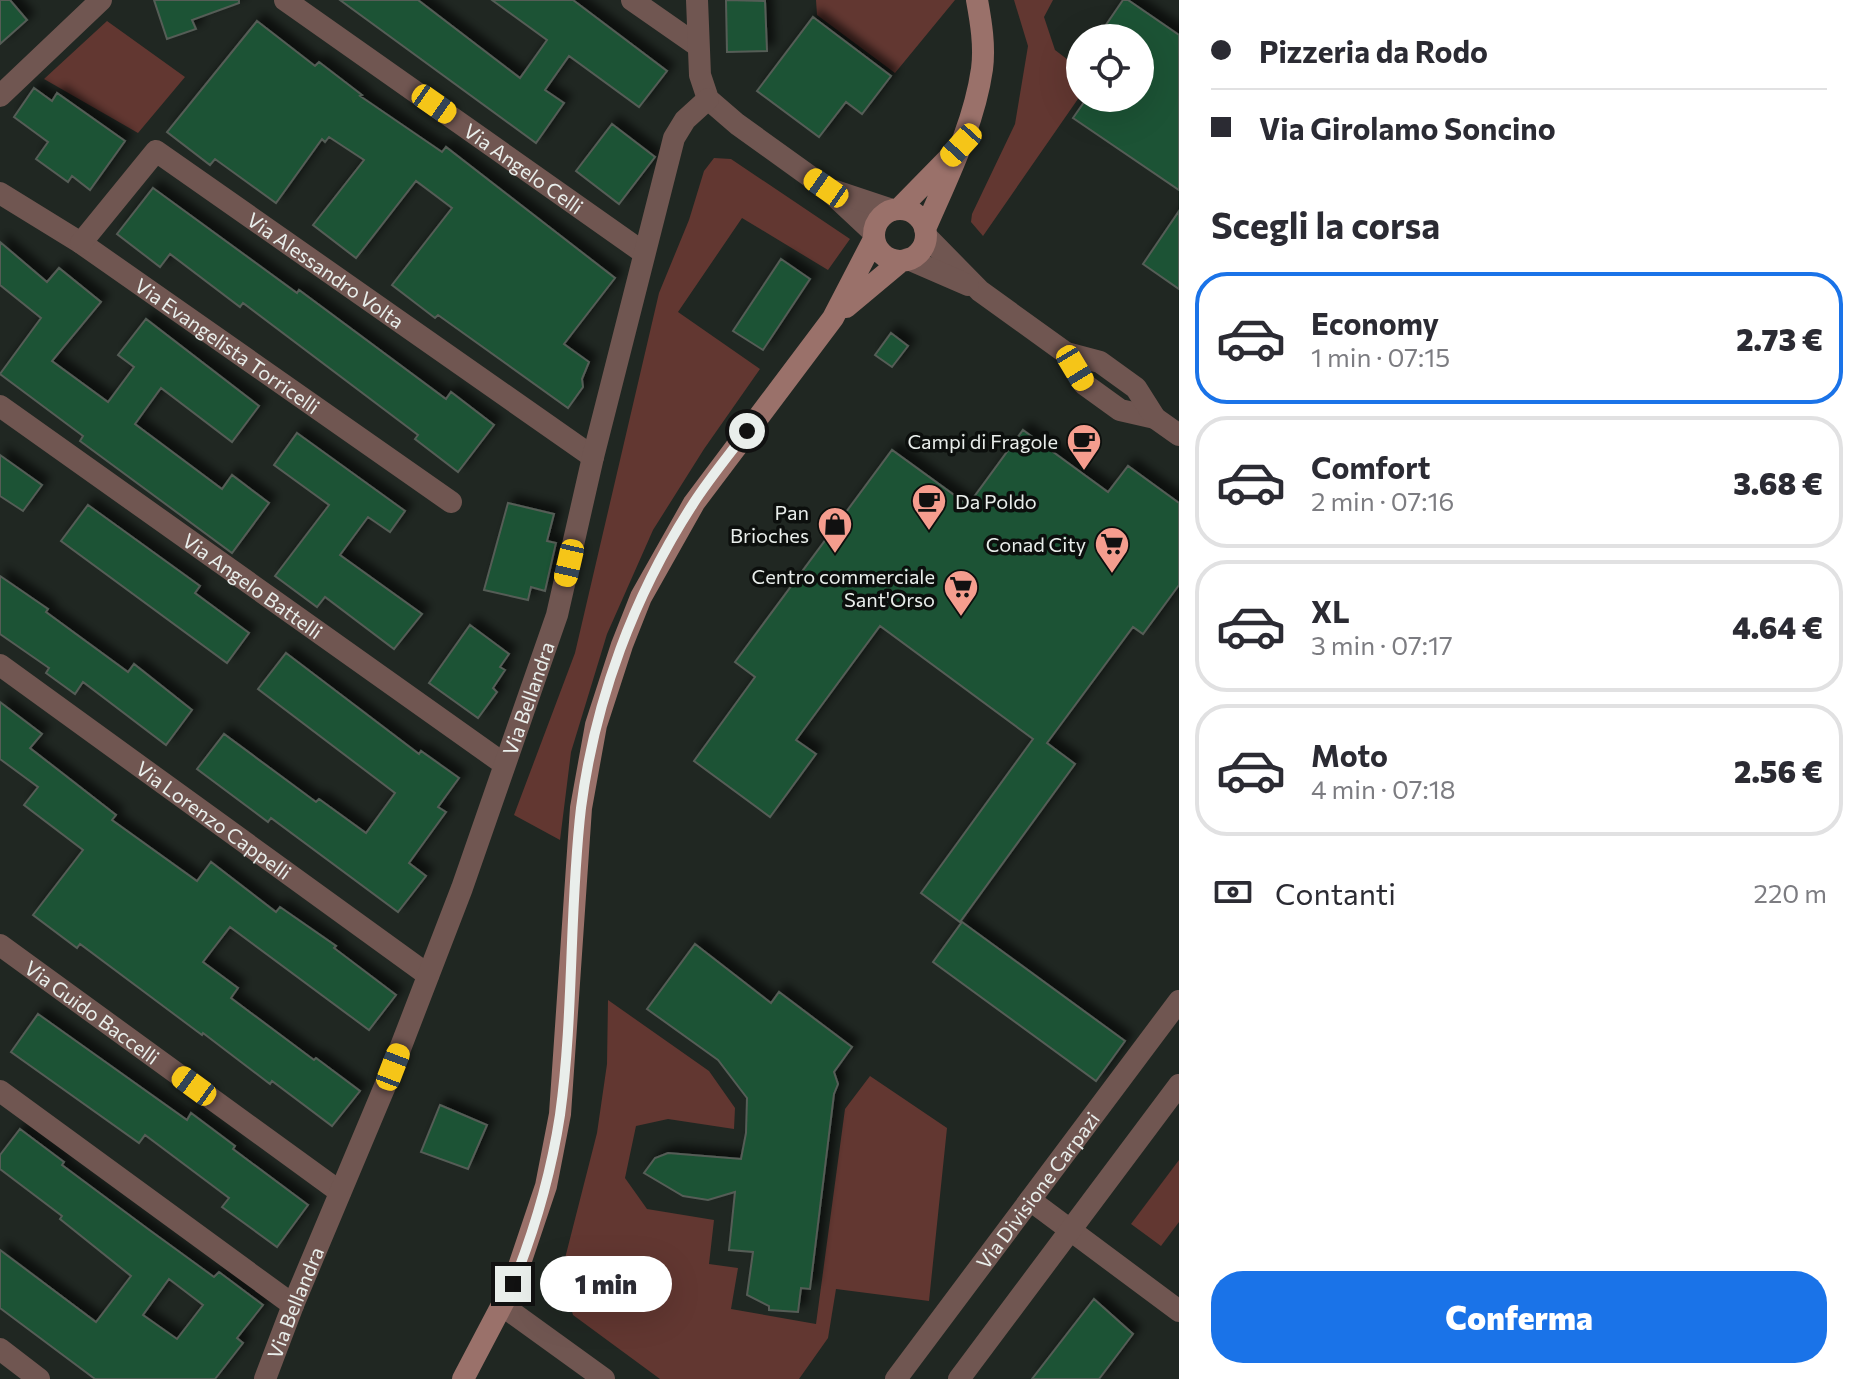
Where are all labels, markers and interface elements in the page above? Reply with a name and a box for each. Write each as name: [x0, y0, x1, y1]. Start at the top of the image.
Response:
map controls: [1066, 24, 1154, 112]
button: locate: [1066, 24, 1154, 112]
text: Pizzeria da Rodo: [1259, 32, 1488, 69]
car: [407, 80, 461, 128]
text: Via Girolamo Soncino: [1259, 109, 1556, 146]
street label: Via Angelo Celli: [459, 118, 588, 218]
car: [936, 119, 986, 171]
car: [799, 164, 853, 212]
text: Scegli la corsa: [1211, 202, 1440, 246]
street label: Via Alessandro Volta: [243, 207, 409, 333]
street label: Via Evangelista Torricelli: [131, 273, 324, 418]
icon: car: [1215, 302, 1287, 374]
text: Economy: [1311, 304, 1439, 341]
text: 2.73 €: [1736, 320, 1823, 357]
car: [1052, 341, 1098, 395]
text: 1 min · 07:15: [1311, 341, 1450, 372]
route start: [729, 413, 765, 449]
cafe icon: Campi di Fragole: [1065, 422, 1103, 472]
place label: Campi di Fragole: [907, 429, 1058, 453]
icon: car: [1215, 446, 1287, 518]
text: Comfort: [1311, 448, 1430, 485]
text: 3.68 €: [1733, 464, 1823, 501]
cafe icon: Da Poldo: [910, 482, 948, 532]
text: 2 min · 07:16: [1311, 485, 1454, 516]
place label: Da Poldo: [955, 489, 1037, 513]
place label: Pan Brioches: [730, 500, 809, 547]
shop icon: Pan Brioches: [816, 505, 854, 555]
supermarket icon: Conad City: [1093, 525, 1131, 575]
street label: Via Angelo Battelli: [178, 528, 327, 643]
place label: Conad City: [986, 532, 1086, 556]
car: [552, 537, 586, 589]
place label: Centro commerciale Sant'Orso: [752, 564, 935, 611]
supermarket icon: Centro commerciale Sant'Orso: [942, 568, 980, 618]
icon: car: [1215, 590, 1287, 662]
text: XL: [1311, 592, 1350, 629]
text: 4.64 €: [1732, 608, 1823, 645]
text: 3 min · 07:17: [1311, 629, 1453, 660]
street label: Via Bellandra: [497, 638, 559, 758]
icon: car: [1215, 734, 1287, 806]
text: Moto: [1311, 736, 1388, 773]
text: 2.56 €: [1734, 752, 1823, 789]
street label: Via Lorenzo Cappelli: [132, 756, 296, 884]
text: 4 min · 07:18: [1311, 773, 1456, 804]
icon: cash: [1211, 870, 1255, 914]
text: Contanti: [1275, 874, 1396, 911]
text: 220 m: [1754, 877, 1827, 908]
street label: Via Guido Baccelli: [20, 955, 164, 1069]
car: [373, 1040, 413, 1094]
car: [168, 1062, 220, 1110]
street label: Via Divisione Carpazi: [971, 1107, 1104, 1273]
street label: Via Bellandra: [262, 1243, 328, 1362]
callout: 1 min: [541, 1256, 673, 1312]
route end: [495, 1266, 531, 1302]
text: 1 min: [575, 1268, 637, 1299]
button: Conferma: [1211, 1271, 1827, 1363]

